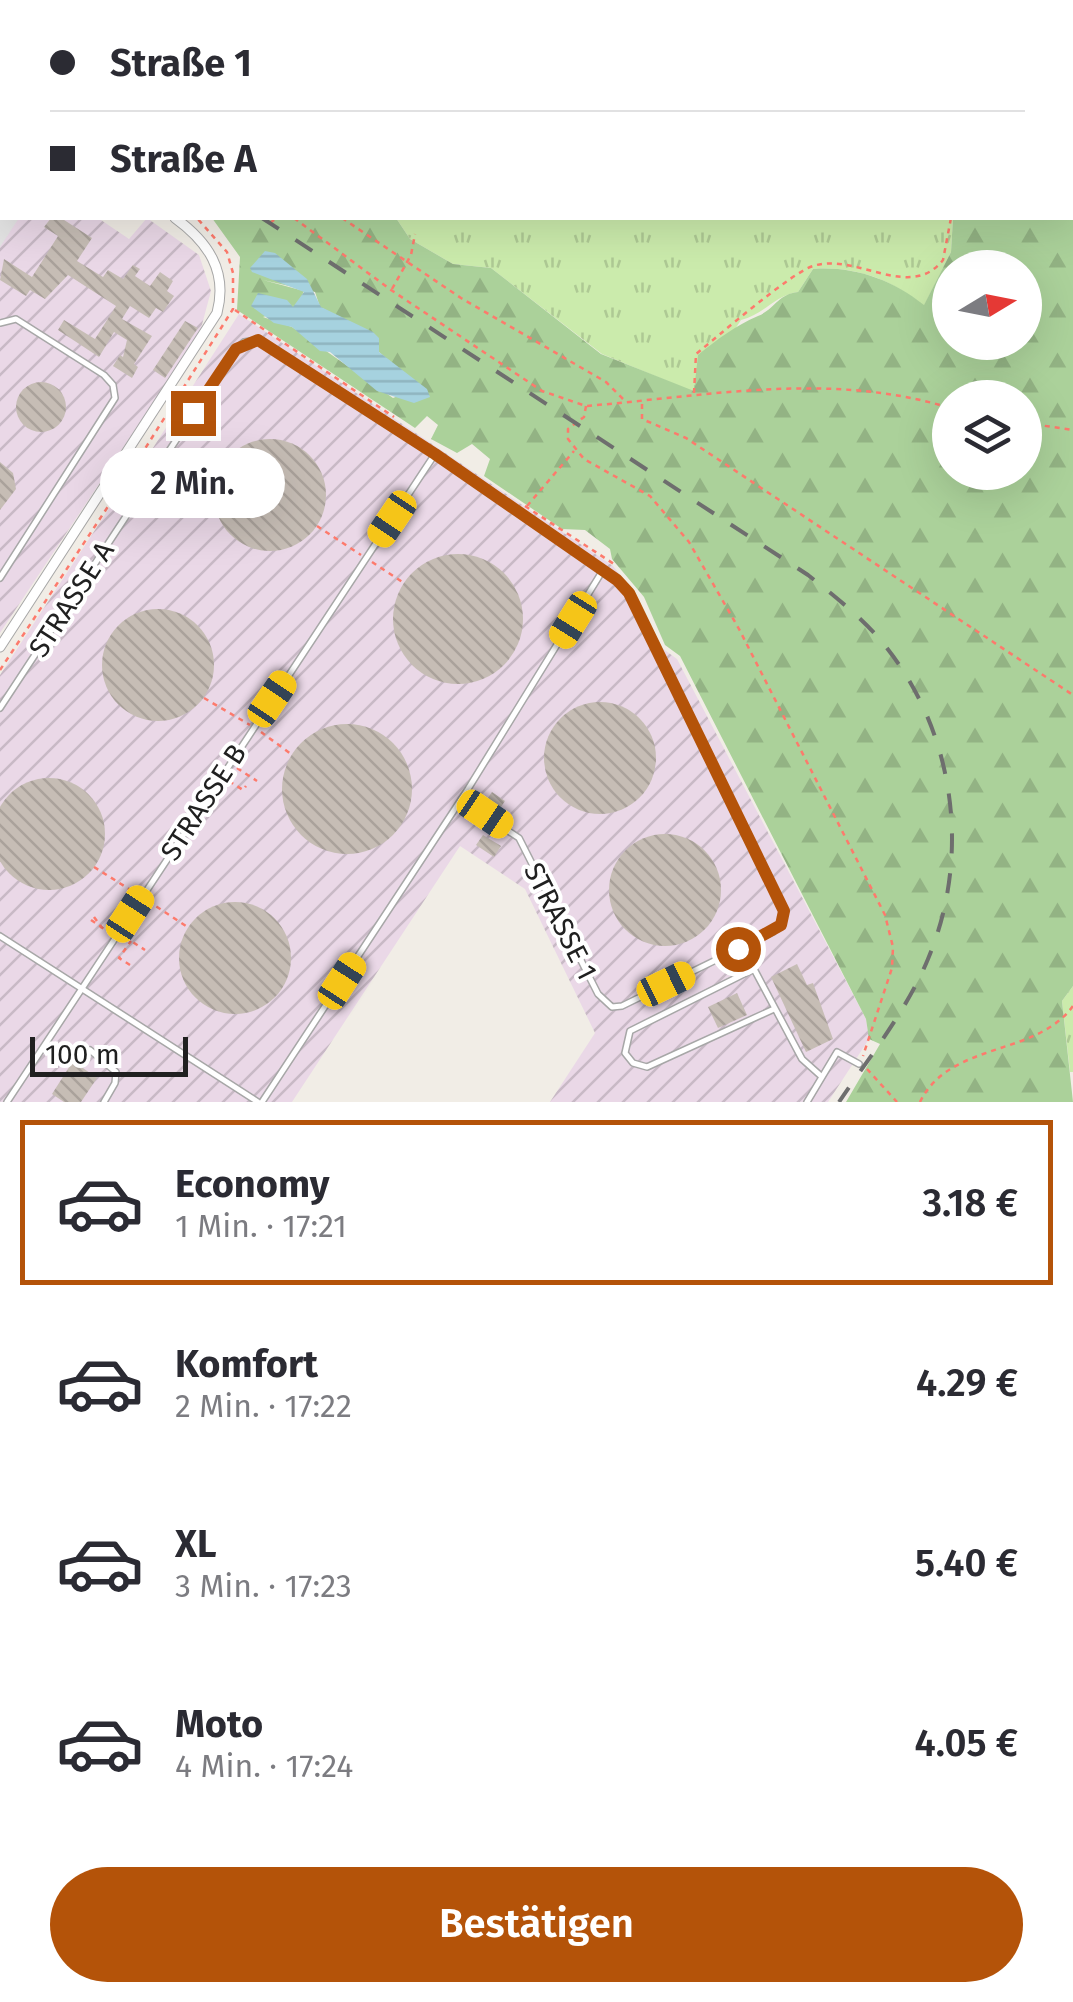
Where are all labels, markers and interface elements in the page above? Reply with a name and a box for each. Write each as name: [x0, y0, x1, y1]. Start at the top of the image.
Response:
text: Straße 1: [110, 40, 252, 86]
text: Straße A: [110, 136, 257, 182]
north arrow: [932, 250, 1042, 360]
map controls: [932, 250, 1042, 490]
button: layers: [932, 380, 1042, 490]
route end: [171, 391, 216, 436]
callout: 2 Min.: [100, 448, 286, 518]
text: 2 Min.: [150, 464, 235, 502]
car: [363, 486, 421, 552]
street label: STRASSE A: [22, 535, 121, 663]
car: [544, 587, 602, 653]
car: [243, 666, 301, 732]
street label: STRASSE B: [154, 738, 253, 866]
car: [452, 785, 518, 843]
street label: STRASSE 1: [517, 857, 604, 985]
car: [101, 881, 159, 947]
route start: [716, 927, 761, 972]
car: [313, 948, 371, 1014]
car: [632, 957, 700, 1011]
scale bar: [30, 1032, 188, 1076]
text: 100 m: [45, 1038, 120, 1071]
icon: car: [55, 1158, 145, 1248]
text: Economy: [175, 1161, 330, 1207]
text: 3.18 €: [922, 1180, 1018, 1226]
text: 1 Min. · 17:21: [175, 1207, 347, 1245]
icon: car: [55, 1338, 145, 1428]
text: Komfort: [175, 1341, 318, 1387]
text: 4.29 €: [916, 1360, 1018, 1406]
text: 2 Min. · 17:22: [175, 1387, 352, 1425]
icon: car: [55, 1518, 145, 1608]
text: XL: [175, 1521, 217, 1567]
text: 5.40 €: [915, 1540, 1018, 1586]
text: 3 Min. · 17:23: [175, 1567, 352, 1605]
icon: car: [55, 1698, 145, 1788]
text: Moto: [175, 1701, 263, 1747]
text: 4.05 €: [915, 1720, 1018, 1766]
text: 4 Min. · 17:24: [175, 1747, 353, 1785]
button: Bestätigen: [50, 1867, 1023, 1982]

